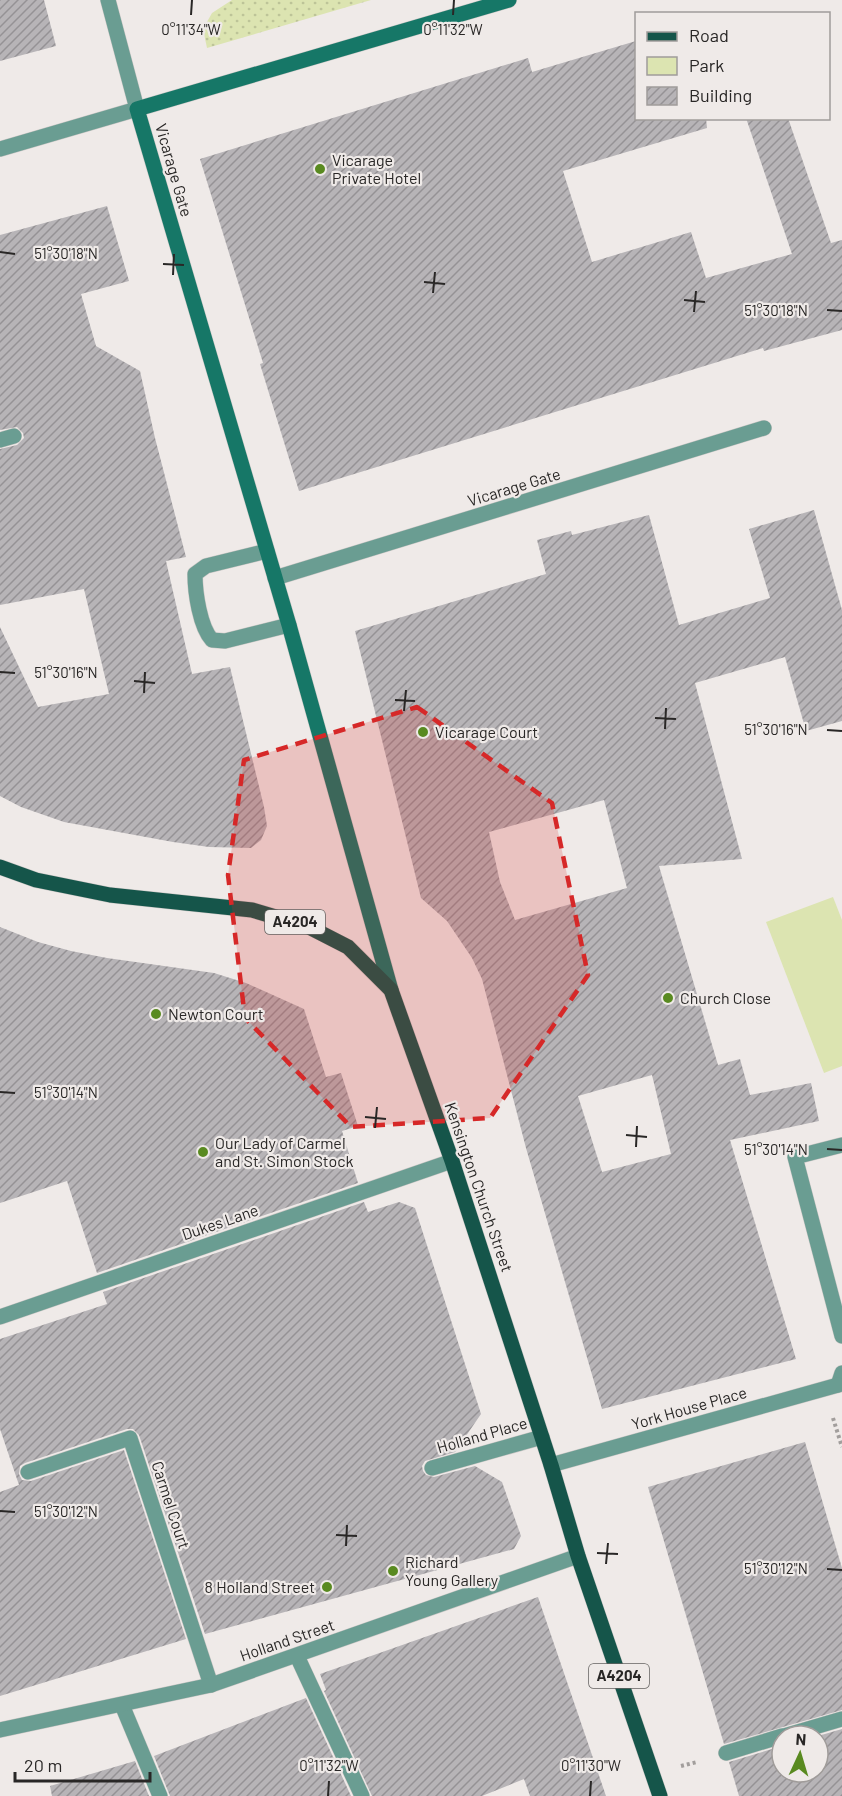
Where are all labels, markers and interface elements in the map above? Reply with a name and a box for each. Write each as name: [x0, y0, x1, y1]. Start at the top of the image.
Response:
legend: [635, 12, 830, 120]
text: 0°11'34"W: [161, 20, 221, 38]
text: 0°11'32"W: [423, 20, 483, 38]
text: Road: [689, 24, 729, 46]
text: Park: [689, 54, 724, 76]
text: Building: [689, 84, 752, 106]
street label: Vicarage Gate: [152, 121, 197, 219]
place label: Vicarage Private Hotel: [332, 150, 421, 187]
marker: Vicarage Private Hotel: [313, 162, 327, 176]
text: 51°30'18"N: [34, 244, 98, 262]
text: 51°30'18"N: [744, 301, 808, 319]
street label: Vicarage Gate: [465, 463, 563, 510]
text: 51°30'16"N: [34, 663, 98, 681]
text: 51°30'16"N: [744, 720, 808, 738]
place label: Vicarage Court: [435, 722, 538, 741]
marker: Vicarage Court: [416, 725, 430, 739]
road number: A4204: [265, 910, 325, 934]
place label: Church Close: [680, 988, 771, 1007]
marker: Church Close: [661, 991, 675, 1005]
place label: Newton Court: [168, 1004, 264, 1023]
marker: Newton Court: [149, 1007, 163, 1021]
text: 51°30'14"N: [34, 1083, 98, 1101]
street label: Kensington Church Street: [441, 1099, 517, 1274]
place label: Our Lady of Carmel and St. Simon Stock: [215, 1133, 354, 1170]
text: 51°30'14"N: [744, 1140, 808, 1158]
marker: Our Lady of Carmel and St. Simon Stock: [196, 1145, 210, 1159]
street label: Dukes Lane: [179, 1200, 261, 1243]
street label: York House Place: [629, 1382, 749, 1433]
street label: Holland Place: [434, 1413, 529, 1457]
street label: Carmel Court: [148, 1459, 195, 1551]
text: 51°30'12"N: [34, 1502, 98, 1520]
place label: Richard Young Gallery: [405, 1552, 499, 1589]
text: 51°30'12"N: [744, 1559, 808, 1577]
marker: Richard Young Gallery: [386, 1564, 400, 1578]
place label: 8 Holland Street: [205, 1577, 315, 1596]
marker: 8 Holland Street: [320, 1580, 334, 1594]
street label: Holland Street: [237, 1614, 337, 1665]
road number: A4204: [589, 1664, 649, 1688]
north arrow: [770, 1724, 830, 1784]
text: N: [795, 1729, 807, 1748]
scale bar: [15, 1745, 150, 1783]
text: 20 m: [24, 1754, 62, 1776]
text: 0°11'32"W: [299, 1756, 359, 1774]
text: 0°11'30"W: [561, 1756, 621, 1774]

